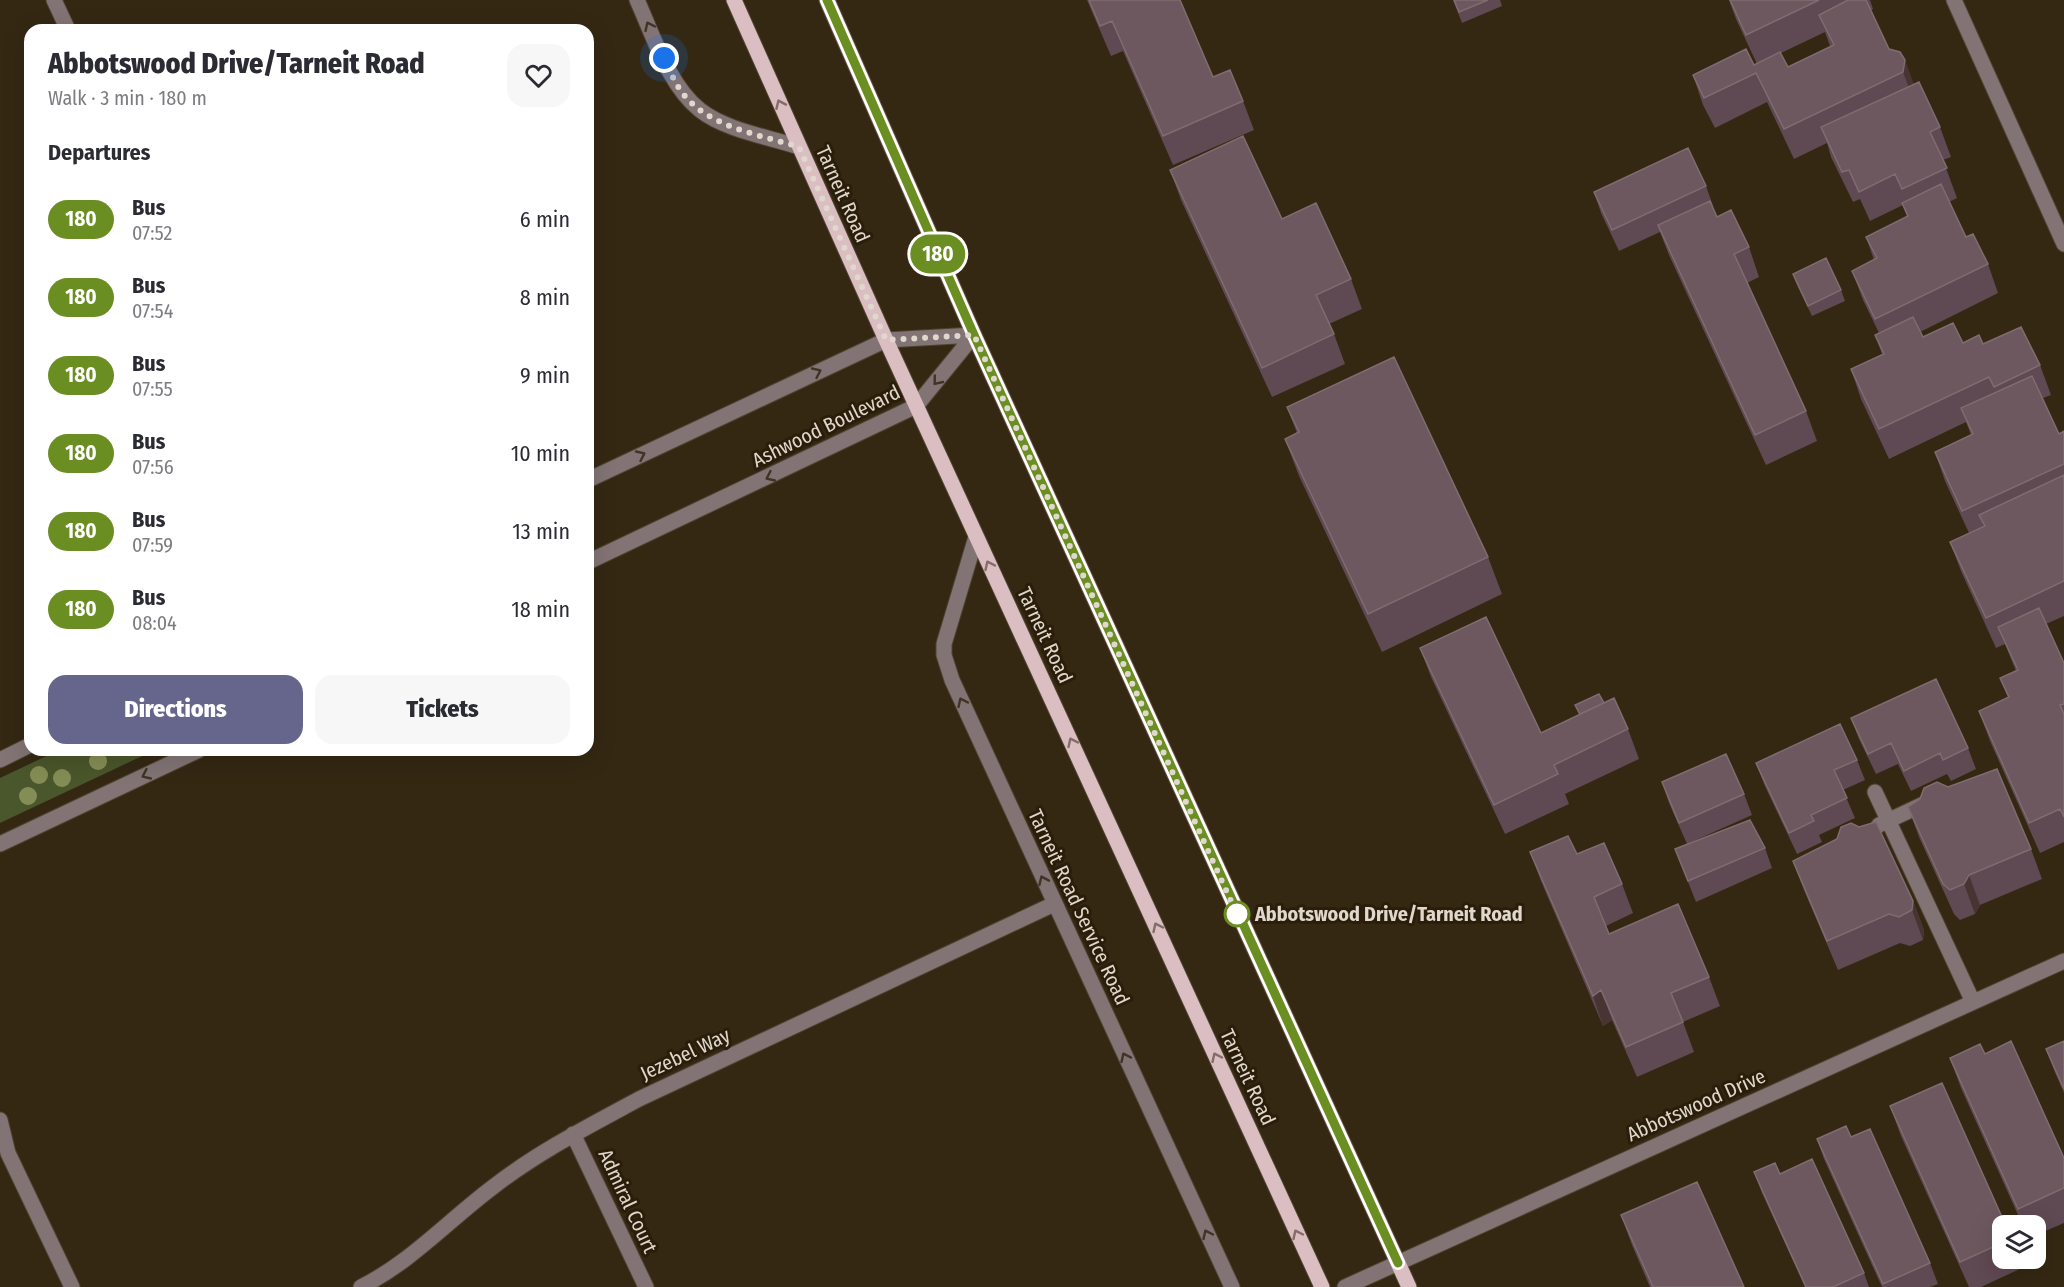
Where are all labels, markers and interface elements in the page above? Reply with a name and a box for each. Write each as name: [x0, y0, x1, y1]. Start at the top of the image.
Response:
one-way arrow: [644, 22, 656, 33]
your location: [649, 43, 679, 73]
button: heart: [507, 44, 570, 107]
text: Abbotswood Drive/Tarneit Road: [48, 47, 425, 80]
text: Walk · 3 min · 180 m: [48, 86, 207, 110]
one-way arrow: [775, 99, 787, 110]
text: Departures: [48, 139, 150, 166]
street label: Tarneit Road: [811, 142, 875, 246]
text: Bus: [132, 194, 165, 221]
text: 180: [65, 206, 97, 232]
text: 6 min: [520, 206, 570, 233]
text: 07:52: [132, 221, 172, 245]
line badge: 180: [904, 234, 972, 274]
text: 180: [922, 241, 954, 267]
text: Bus: [132, 272, 165, 299]
text: 180: [65, 284, 97, 310]
text: 8 min: [520, 284, 570, 311]
text: 07:54: [132, 299, 173, 323]
text: Bus: [132, 350, 165, 377]
text: 180: [65, 362, 97, 388]
text: 9 min: [520, 362, 570, 389]
one-way arrow: [811, 367, 822, 379]
one-way arrow: [933, 374, 944, 385]
text: 07:55: [132, 377, 173, 401]
street label: Ashwood Boulevard: [748, 380, 904, 472]
text: Bus: [132, 428, 165, 455]
text: 180: [65, 440, 97, 466]
text: 10 min: [511, 440, 570, 467]
one-way arrow: [634, 450, 645, 462]
text: 07:56: [132, 455, 174, 479]
one-way arrow: [765, 469, 776, 481]
text: Bus: [132, 506, 165, 533]
text: 180: [65, 518, 97, 544]
text: 13 min: [512, 518, 570, 545]
text: 07:59: [132, 533, 173, 557]
one-way arrow: [985, 561, 997, 572]
street label: Tarneit Road: [1012, 583, 1078, 687]
text: Bus: [132, 584, 165, 611]
text: 180: [65, 596, 97, 622]
text: 18 min: [511, 596, 570, 623]
text: 08:04: [132, 611, 177, 635]
button: Directions: [48, 675, 303, 744]
button: Tickets: [315, 675, 570, 744]
one-way arrow: [958, 698, 970, 709]
one-way arrow: [1067, 738, 1079, 749]
one-way arrow: [141, 768, 152, 780]
street label: Tarneit Road Service Road: [1023, 805, 1135, 1009]
one-way arrow: [1039, 875, 1051, 886]
marker: Abbotswood Drive/Tarneit Road: [1224, 901, 1250, 927]
place label: Abbotswood Drive/Tarneit Road: [1254, 902, 1523, 926]
one-way arrow: [1152, 922, 1164, 933]
street label: Jezebel Way: [636, 1023, 734, 1085]
street label: Tarneit Road: [1215, 1025, 1281, 1129]
one-way arrow: [1121, 1052, 1133, 1063]
one-way arrow: [1211, 1052, 1223, 1063]
street label: Abbotswood Drive: [1623, 1064, 1769, 1146]
street label: Admiral Court: [593, 1145, 663, 1257]
map controls: [1992, 1215, 2046, 1269]
button: layers: [1992, 1215, 2046, 1269]
one-way arrow: [1202, 1229, 1214, 1240]
one-way arrow: [1293, 1229, 1305, 1240]

